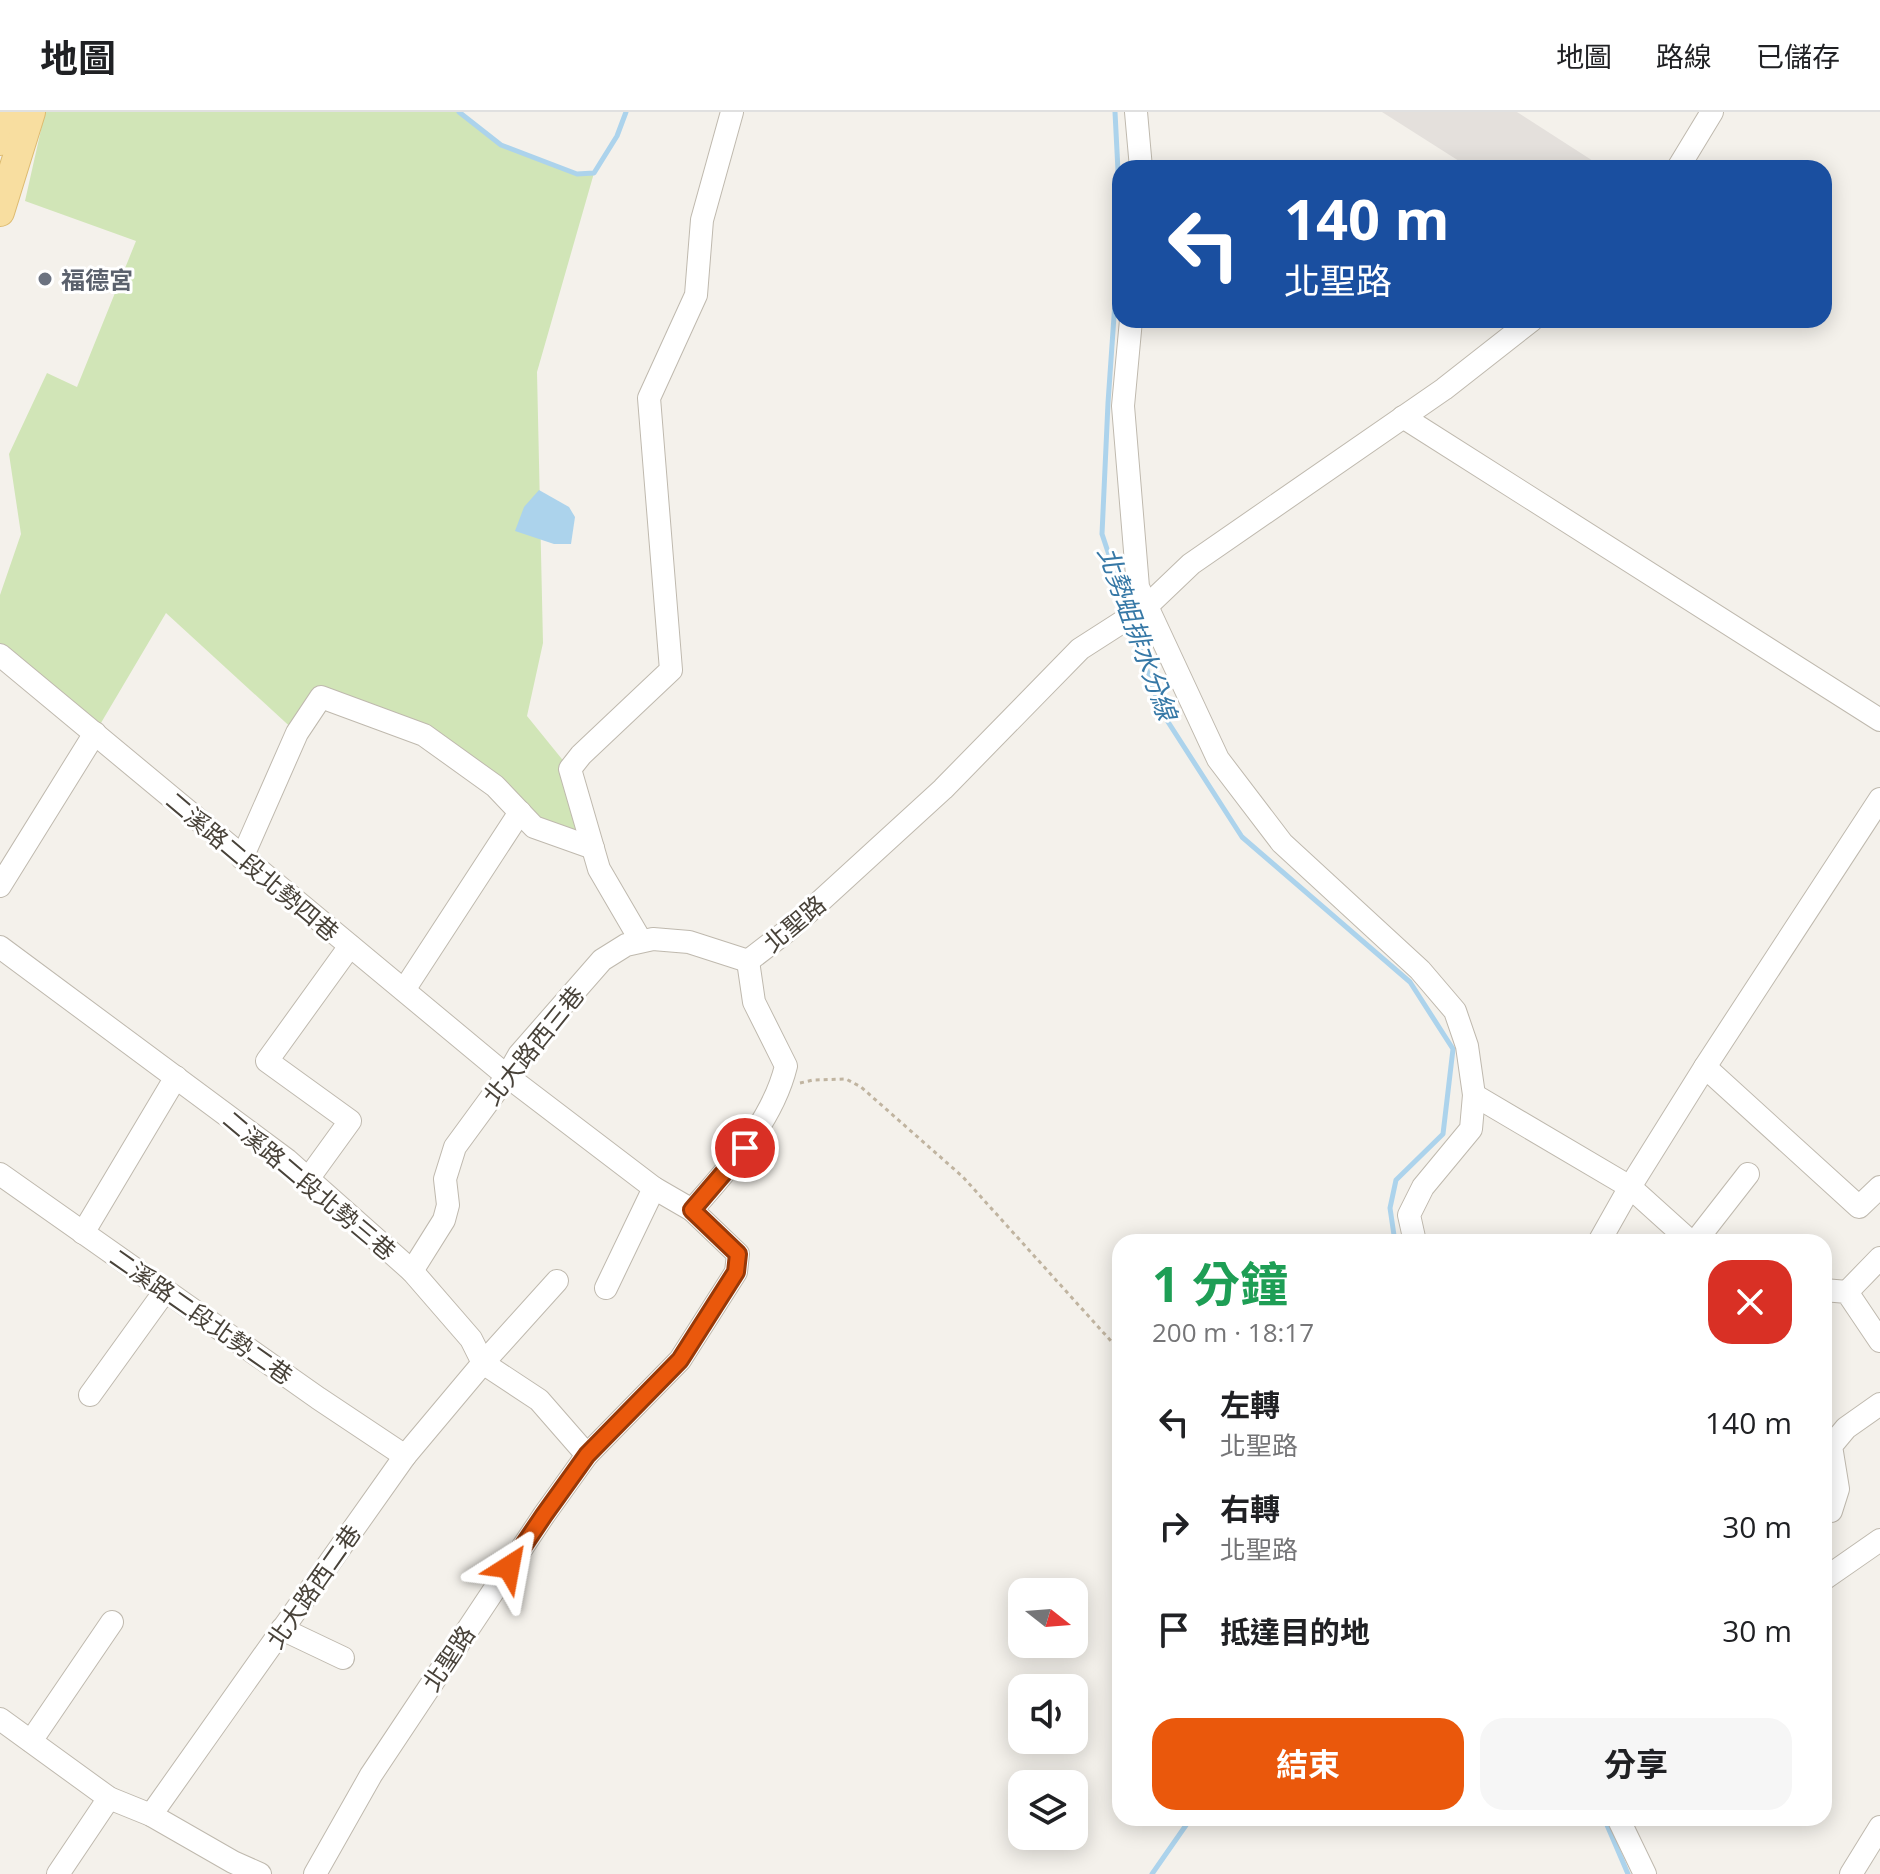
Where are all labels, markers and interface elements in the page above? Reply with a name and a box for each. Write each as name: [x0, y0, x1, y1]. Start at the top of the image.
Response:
text: 地圖: [40, 31, 116, 83]
text: 地圖: [1556, 37, 1612, 75]
text: 路線: [1656, 37, 1712, 75]
text: 已儲存: [1756, 37, 1840, 75]
text: 140 m: [1284, 180, 1450, 256]
icon: left: [1152, 192, 1256, 296]
text: 北聖路: [1284, 256, 1392, 305]
place label: 福德宮: [61, 263, 133, 296]
marker: 福德宮: [36, 270, 54, 288]
water label: 北勢蛆排水分線: [1090, 541, 1187, 727]
street label: 二溪路二段北勢四巷: [160, 784, 346, 948]
street label: 北聖路: [756, 887, 832, 959]
street label: 北大路西三巷: [475, 979, 591, 1111]
street label: 二溪路二段北勢三巷: [217, 1103, 403, 1267]
pin: [711, 1114, 779, 1182]
icon: arrive: [723, 1126, 767, 1170]
street label: 二溪路二段北勢二巷: [104, 1241, 300, 1391]
text: 1 分鐘: [1152, 1251, 1288, 1316]
button: close: [1708, 1260, 1792, 1344]
text: 200 m · 18:17: [1152, 1314, 1314, 1350]
text: 左轉: [1220, 1384, 1280, 1425]
icon: left: [1152, 1400, 1196, 1444]
text: 140 m: [1705, 1402, 1792, 1443]
text: 北聖路: [1220, 1427, 1298, 1463]
text: 右轉: [1220, 1488, 1280, 1529]
icon: right: [1152, 1504, 1196, 1548]
text: 30 m: [1722, 1506, 1792, 1547]
street label: 北大路西二巷: [258, 1518, 368, 1654]
position arrow: [467, 1525, 551, 1609]
text: 北聖路: [1220, 1531, 1298, 1567]
north arrow: [1008, 1578, 1088, 1658]
map controls: [1008, 1578, 1088, 1850]
icon: arrive: [1152, 1608, 1196, 1652]
text: 30 m: [1722, 1610, 1792, 1651]
text: 抵達目的地: [1220, 1611, 1370, 1652]
street label: 北聖路: [414, 1619, 482, 1697]
button: sound: [1008, 1674, 1088, 1754]
button: 結束: [1152, 1718, 1464, 1810]
button: 分享: [1480, 1718, 1792, 1810]
button: layers: [1008, 1770, 1088, 1850]

